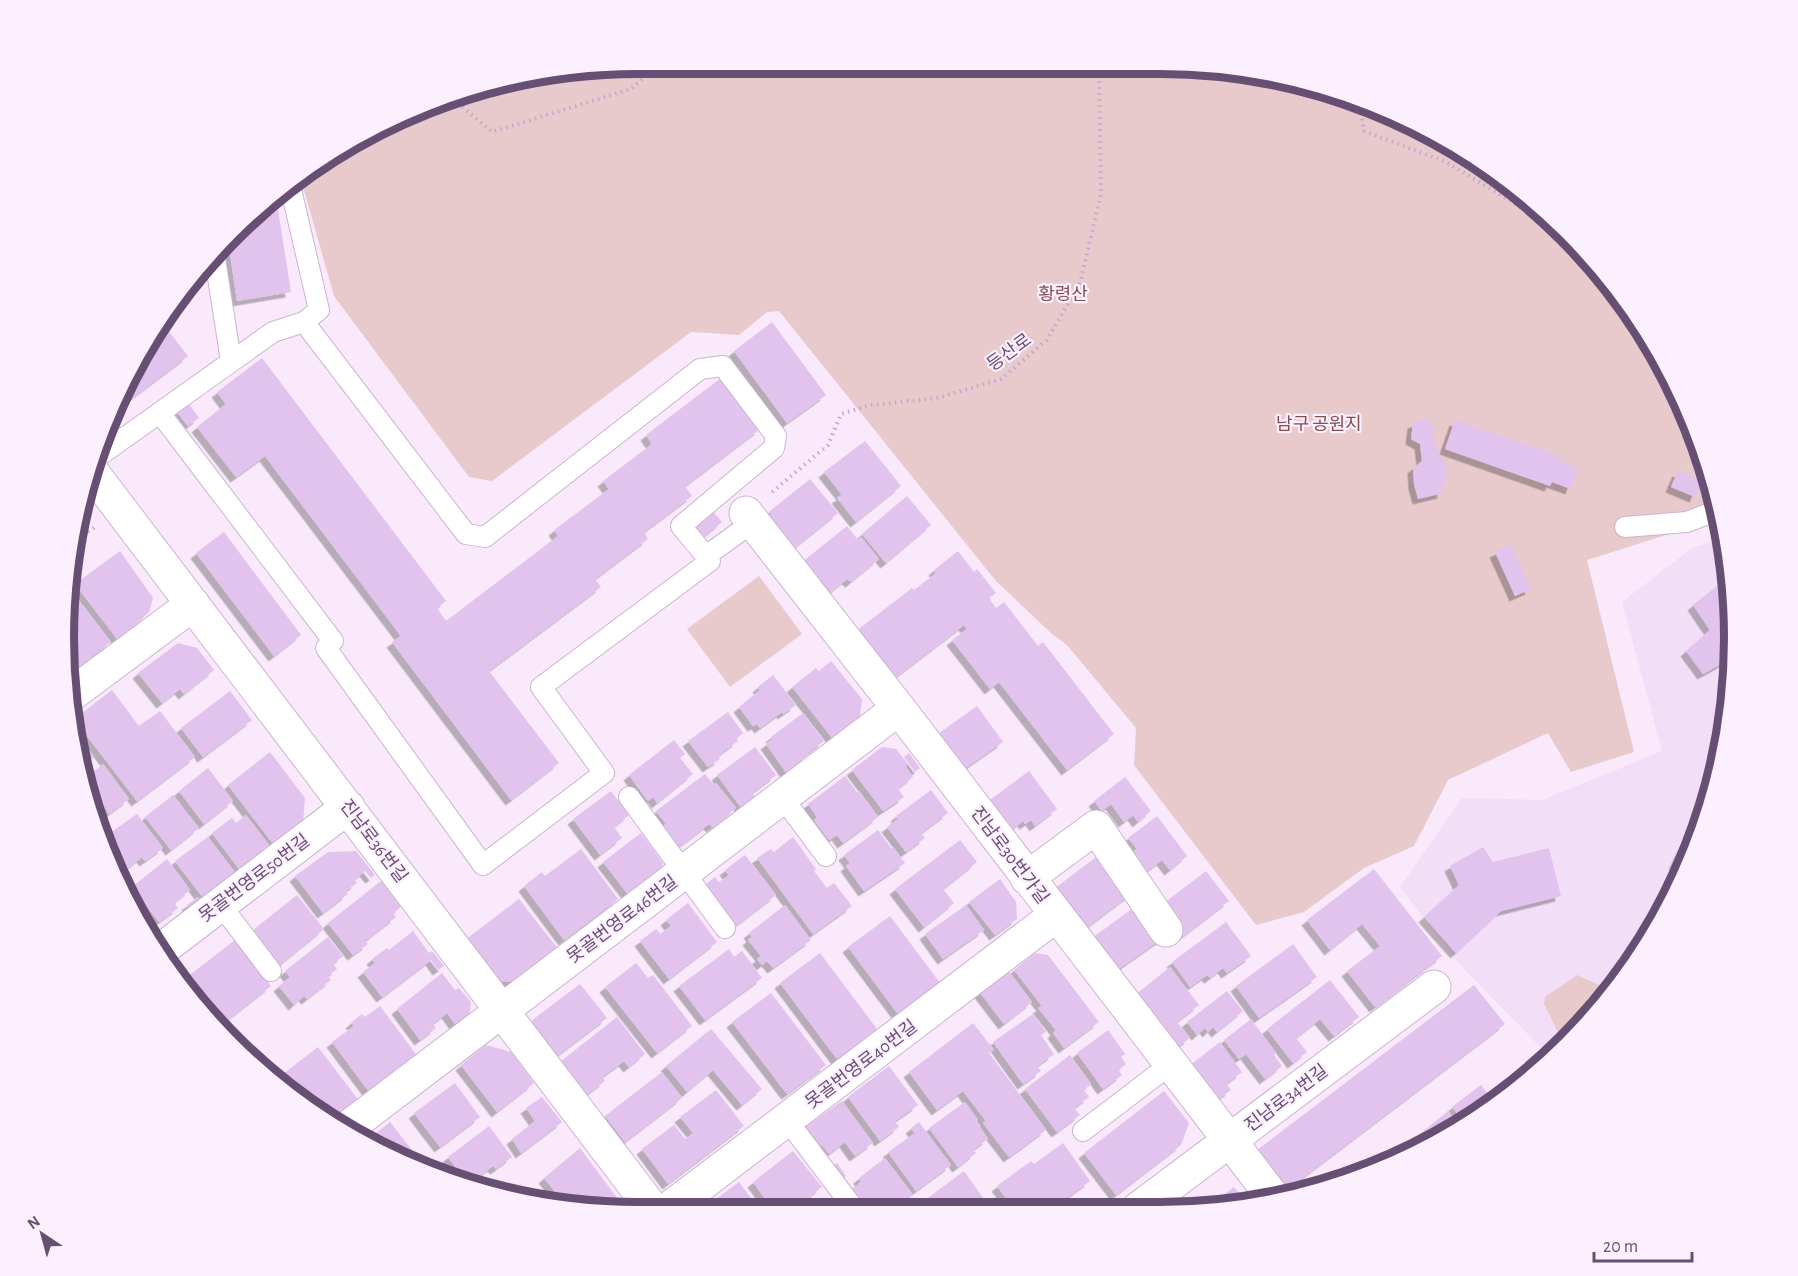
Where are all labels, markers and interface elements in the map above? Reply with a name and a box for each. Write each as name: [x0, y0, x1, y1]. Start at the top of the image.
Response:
park label: 황령산: [1038, 284, 1088, 304]
street label: 등산로: [984, 330, 1035, 375]
park label: 남구 공원지: [1276, 414, 1362, 434]
street label: 진남로36번길: [336, 796, 411, 886]
street label: 진남로30번가길: [967, 803, 1052, 907]
street label: 못골번영로50번길: [195, 831, 313, 926]
street label: 못골번영로46번길: [563, 872, 681, 967]
street label: 못골번영로40번길: [802, 1016, 921, 1112]
street label: 진남로34번길: [1241, 1061, 1332, 1136]
north arrow: [12, 1204, 72, 1264]
text: N: [25, 1213, 43, 1232]
scale bar: [1594, 1225, 1692, 1263]
text: 20 m: [1603, 1238, 1638, 1256]

